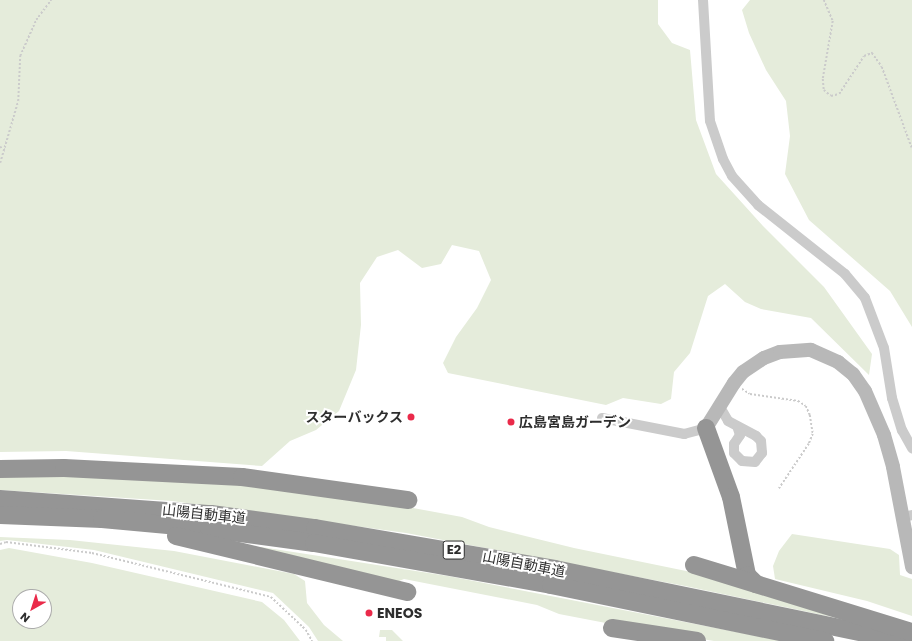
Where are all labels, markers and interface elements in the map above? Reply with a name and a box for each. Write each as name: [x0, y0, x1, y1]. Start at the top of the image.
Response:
place label: スターバックス: [305, 409, 403, 425]
marker: スターバックス: [406, 412, 416, 422]
place label: 広島宮島ガーデン: [519, 414, 631, 430]
marker: 広島宮島ガーデン: [506, 417, 516, 427]
street label: 山陽自動車道: [161, 501, 247, 527]
road number: E2: [442, 539, 466, 561]
street label: 山陽自動車道: [481, 548, 567, 580]
north arrow: [12, 589, 52, 629]
place label: ENEOS: [377, 605, 422, 621]
marker: ENEOS: [364, 608, 374, 618]
text: N: [17, 609, 33, 626]

